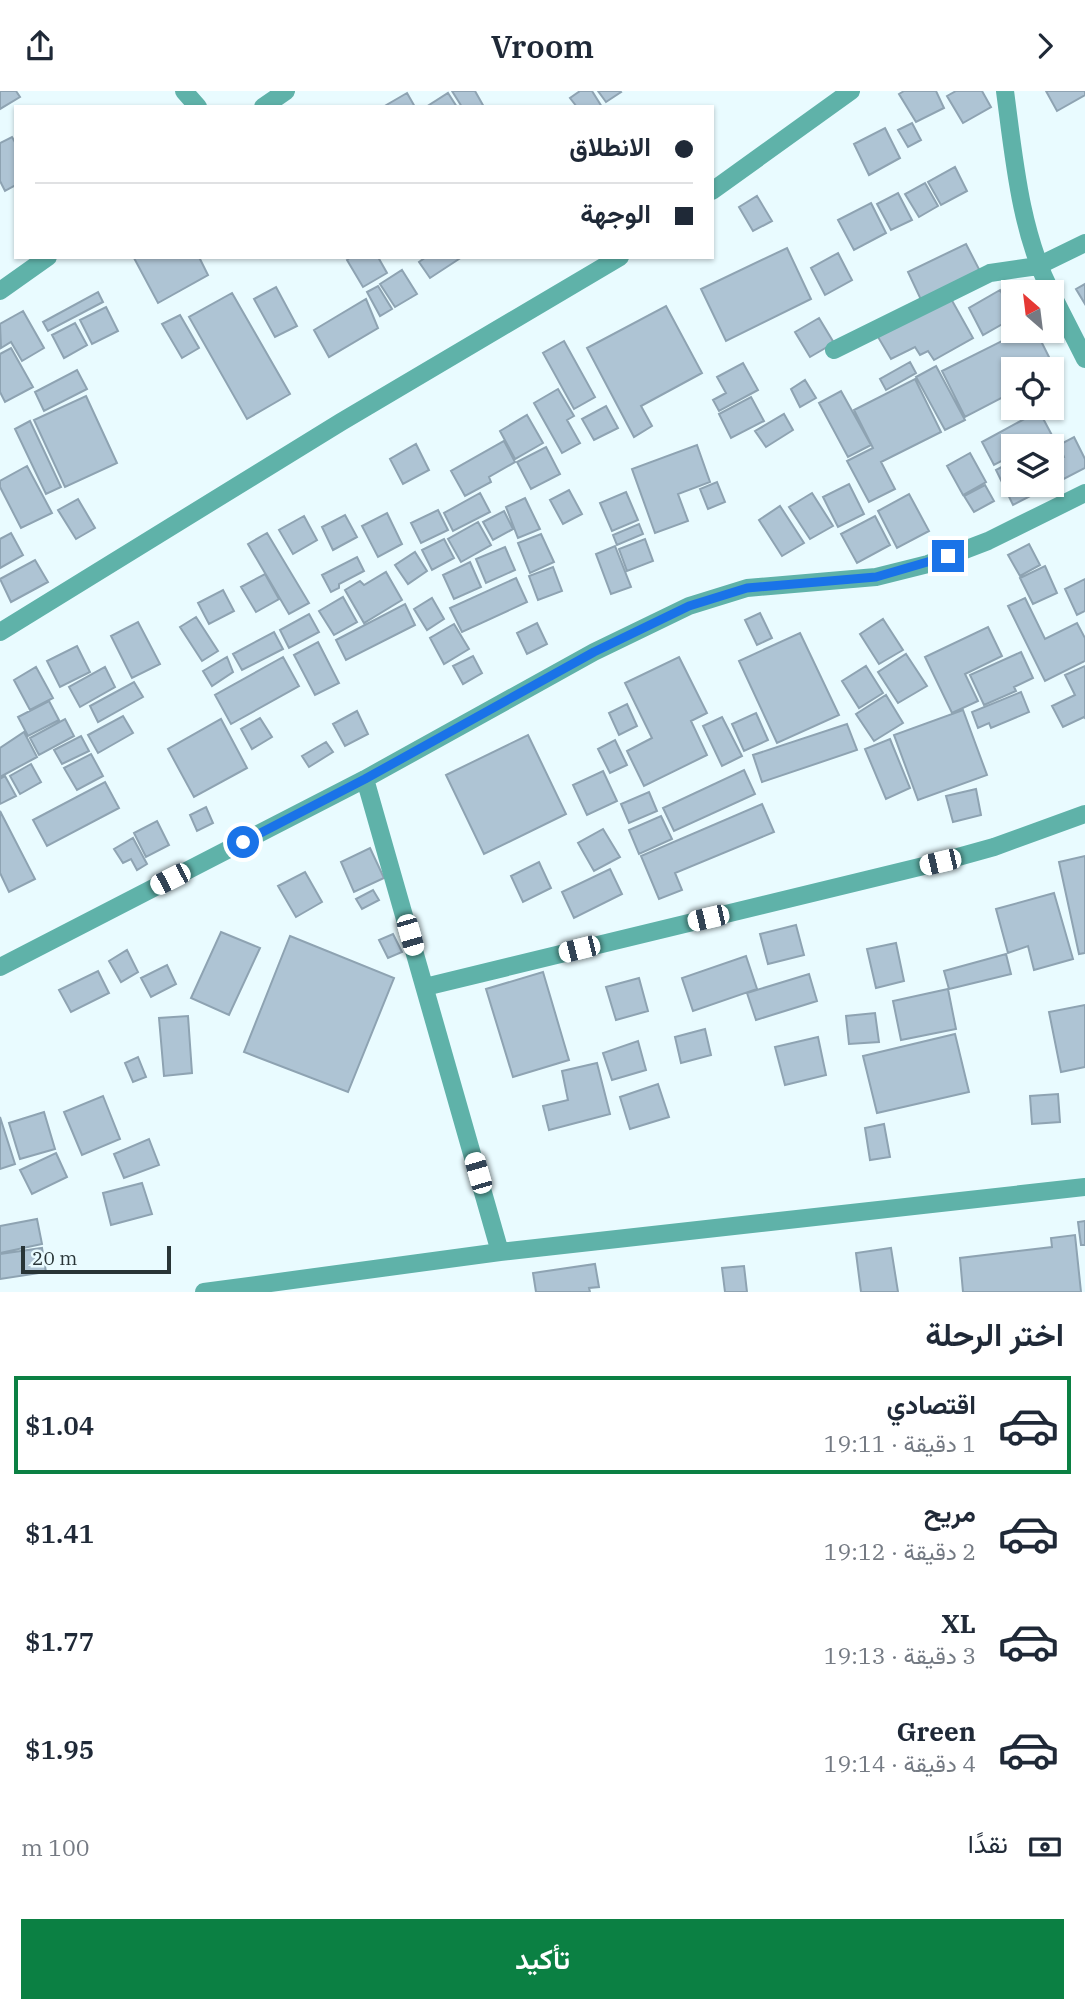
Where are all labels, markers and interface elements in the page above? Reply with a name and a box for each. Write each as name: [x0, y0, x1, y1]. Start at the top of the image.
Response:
text: Vroom: [491, 25, 594, 67]
icon: share: [21, 27, 59, 65]
icon: forward: [1026, 27, 1064, 65]
text: الانطلاق: [569, 129, 651, 163]
text: الوجهة: [580, 196, 651, 230]
north arrow: [1001, 280, 1064, 343]
map controls: [1001, 280, 1064, 497]
button: locate: [1001, 357, 1064, 420]
button: layers: [1001, 434, 1064, 497]
route end: [932, 540, 964, 572]
route start: [227, 826, 259, 858]
car: [918, 847, 963, 877]
car: [147, 860, 194, 898]
car: [686, 903, 731, 933]
car: [395, 912, 426, 958]
car: [557, 934, 602, 964]
car: [463, 1150, 494, 1196]
scale bar: [21, 1243, 172, 1275]
text: 20 m: [32, 1246, 77, 1270]
text: اختر الرحلة: [925, 1313, 1064, 1355]
text: اقتصادي: [887, 1387, 976, 1421]
icon: car: [997, 1394, 1060, 1457]
text: $1.04: [25, 1408, 94, 1442]
text: 1 دقيقة · 19:11: [824, 1428, 976, 1458]
text: مريح: [924, 1495, 976, 1529]
icon: car: [997, 1502, 1060, 1565]
text: $1.41: [25, 1516, 94, 1550]
text: 2 دقيقة · 19:12: [824, 1536, 976, 1566]
text: XL: [941, 1606, 976, 1640]
icon: car: [997, 1610, 1060, 1673]
text: $1.77: [25, 1624, 94, 1658]
text: 3 دقيقة · 19:13: [824, 1640, 976, 1670]
text: Green: [896, 1714, 976, 1748]
icon: car: [997, 1718, 1060, 1781]
text: $1.95: [25, 1732, 94, 1766]
text: 4 دقيقة · 19:14: [824, 1748, 976, 1778]
text: نقدًا: [968, 1826, 1008, 1860]
icon: cash: [1026, 1828, 1064, 1866]
text: 100 m: [21, 1832, 90, 1862]
button: تأكيد: [21, 1919, 1064, 1999]

